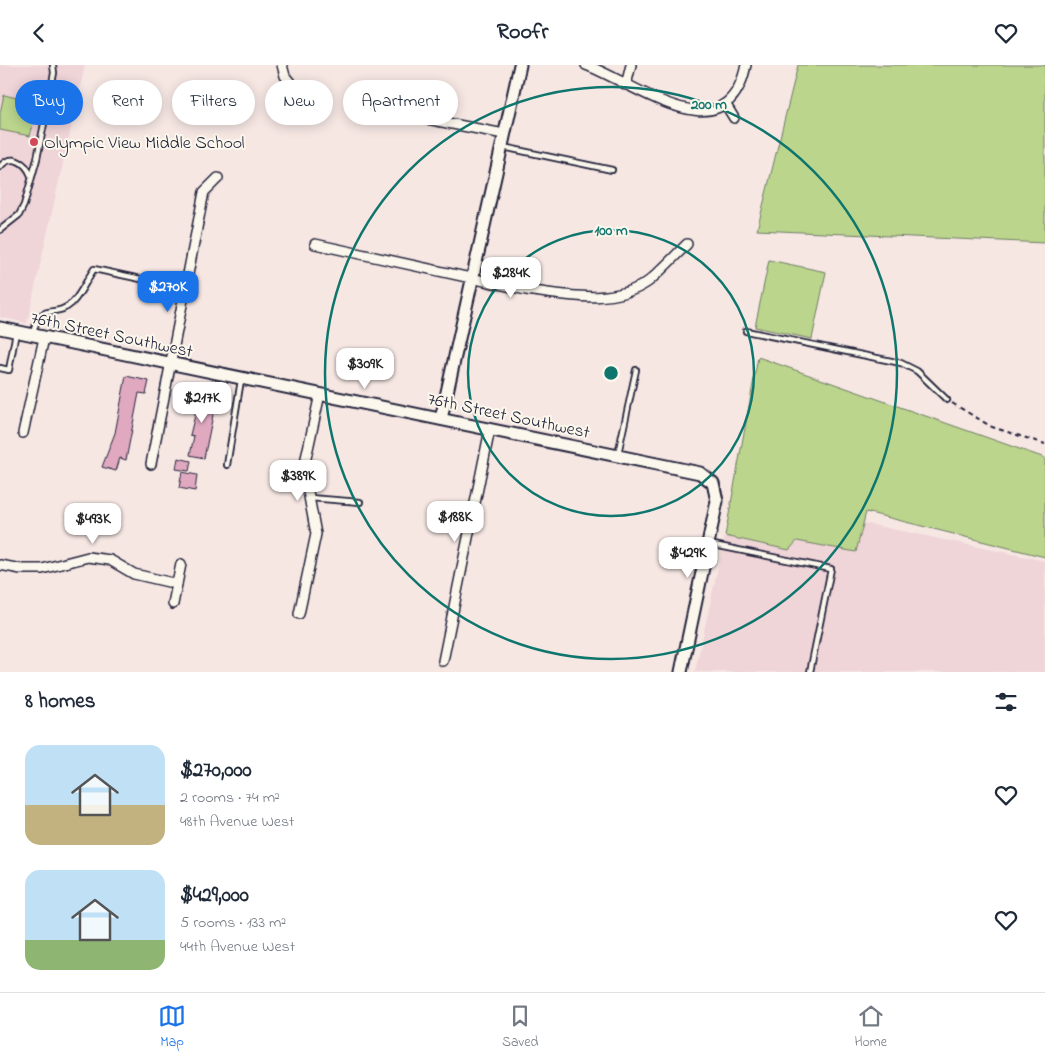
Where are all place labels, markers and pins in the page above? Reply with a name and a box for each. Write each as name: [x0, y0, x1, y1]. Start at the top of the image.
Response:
place label: Olympic View Middle School: [44, 131, 245, 157]
marker: Olympic View Middle School: [28, 136, 40, 148]
pin: $284K: [476, 257, 546, 299]
pin: $270K: [133, 271, 203, 313]
pin: $309K: [330, 347, 400, 390]
centre of rings: [602, 364, 620, 382]
pin: $217K: [167, 381, 237, 424]
pin: $389K: [263, 459, 333, 502]
pin: $188K: [420, 501, 490, 543]
pin: $493K: [58, 503, 128, 545]
pin: $429K: [653, 537, 723, 579]

